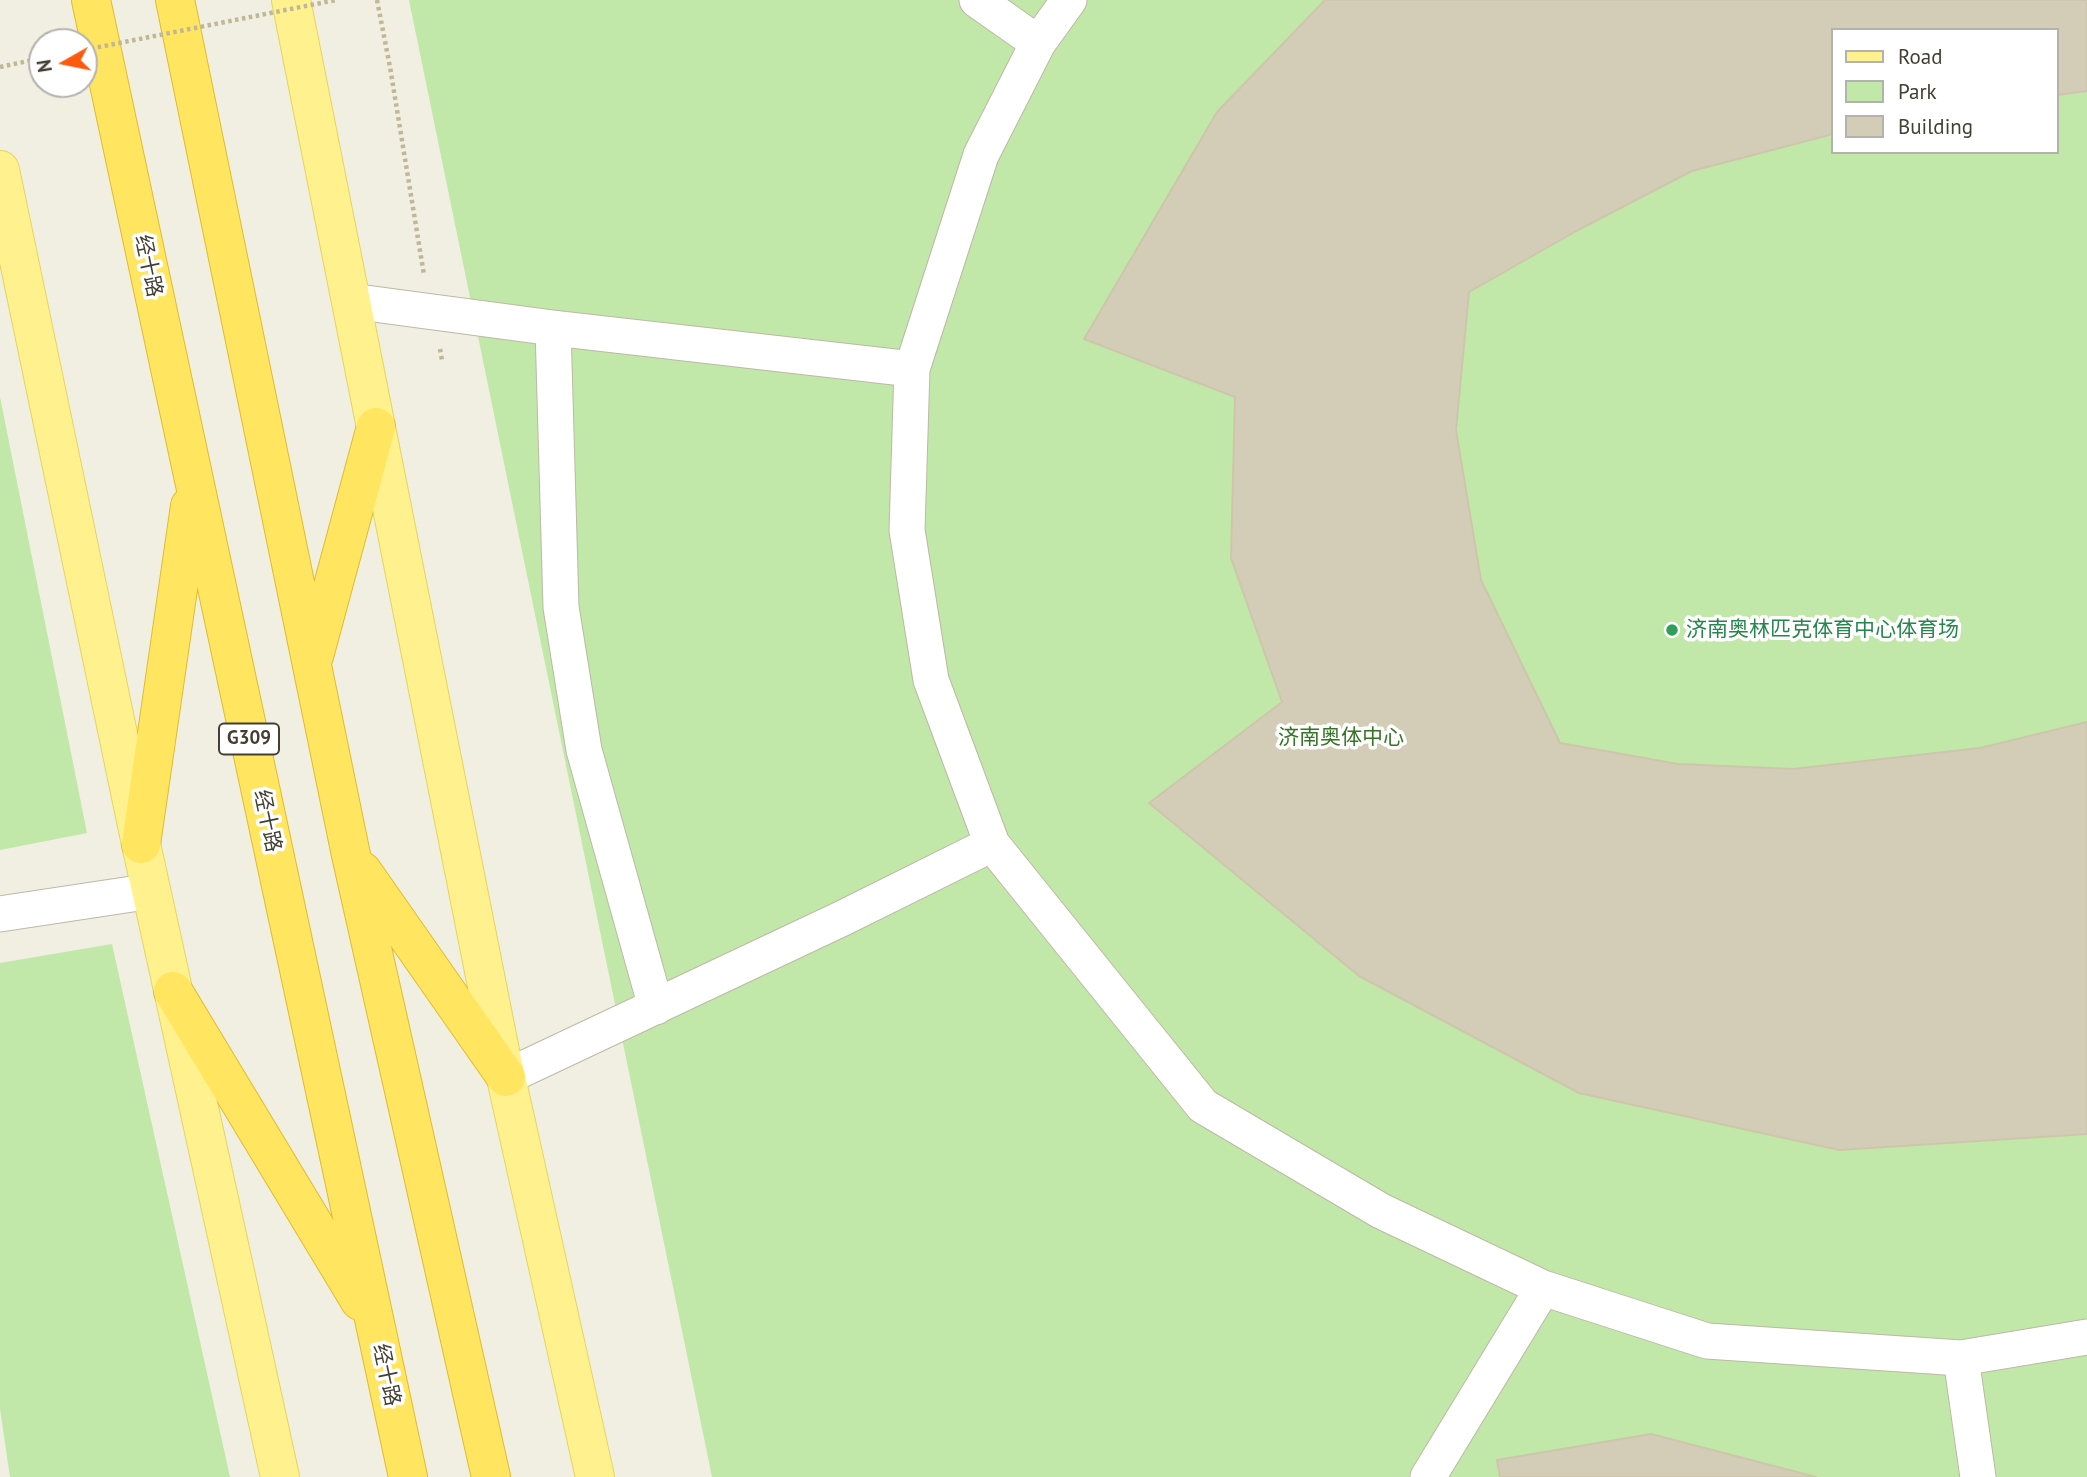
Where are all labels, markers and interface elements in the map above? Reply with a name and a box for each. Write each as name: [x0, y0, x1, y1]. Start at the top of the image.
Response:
north arrow: [28, 28, 98, 98]
legend: [1832, 28, 2059, 154]
text: Road: [1898, 43, 1942, 70]
text: N: [31, 58, 57, 74]
text: Park: [1898, 78, 1937, 105]
text: Building: [1898, 113, 1973, 140]
street label: 经十路: [129, 233, 167, 299]
place label: 济南奥林匹克体育中心体育场: [1686, 617, 1959, 643]
marker: 济南奥林匹克体育中心体育场: [1664, 622, 1680, 638]
road number: G309: [219, 724, 279, 754]
park label: 济南奥体中心: [1278, 725, 1404, 751]
street label: 经十路: [248, 788, 286, 854]
street label: 经十路: [367, 1342, 405, 1408]

